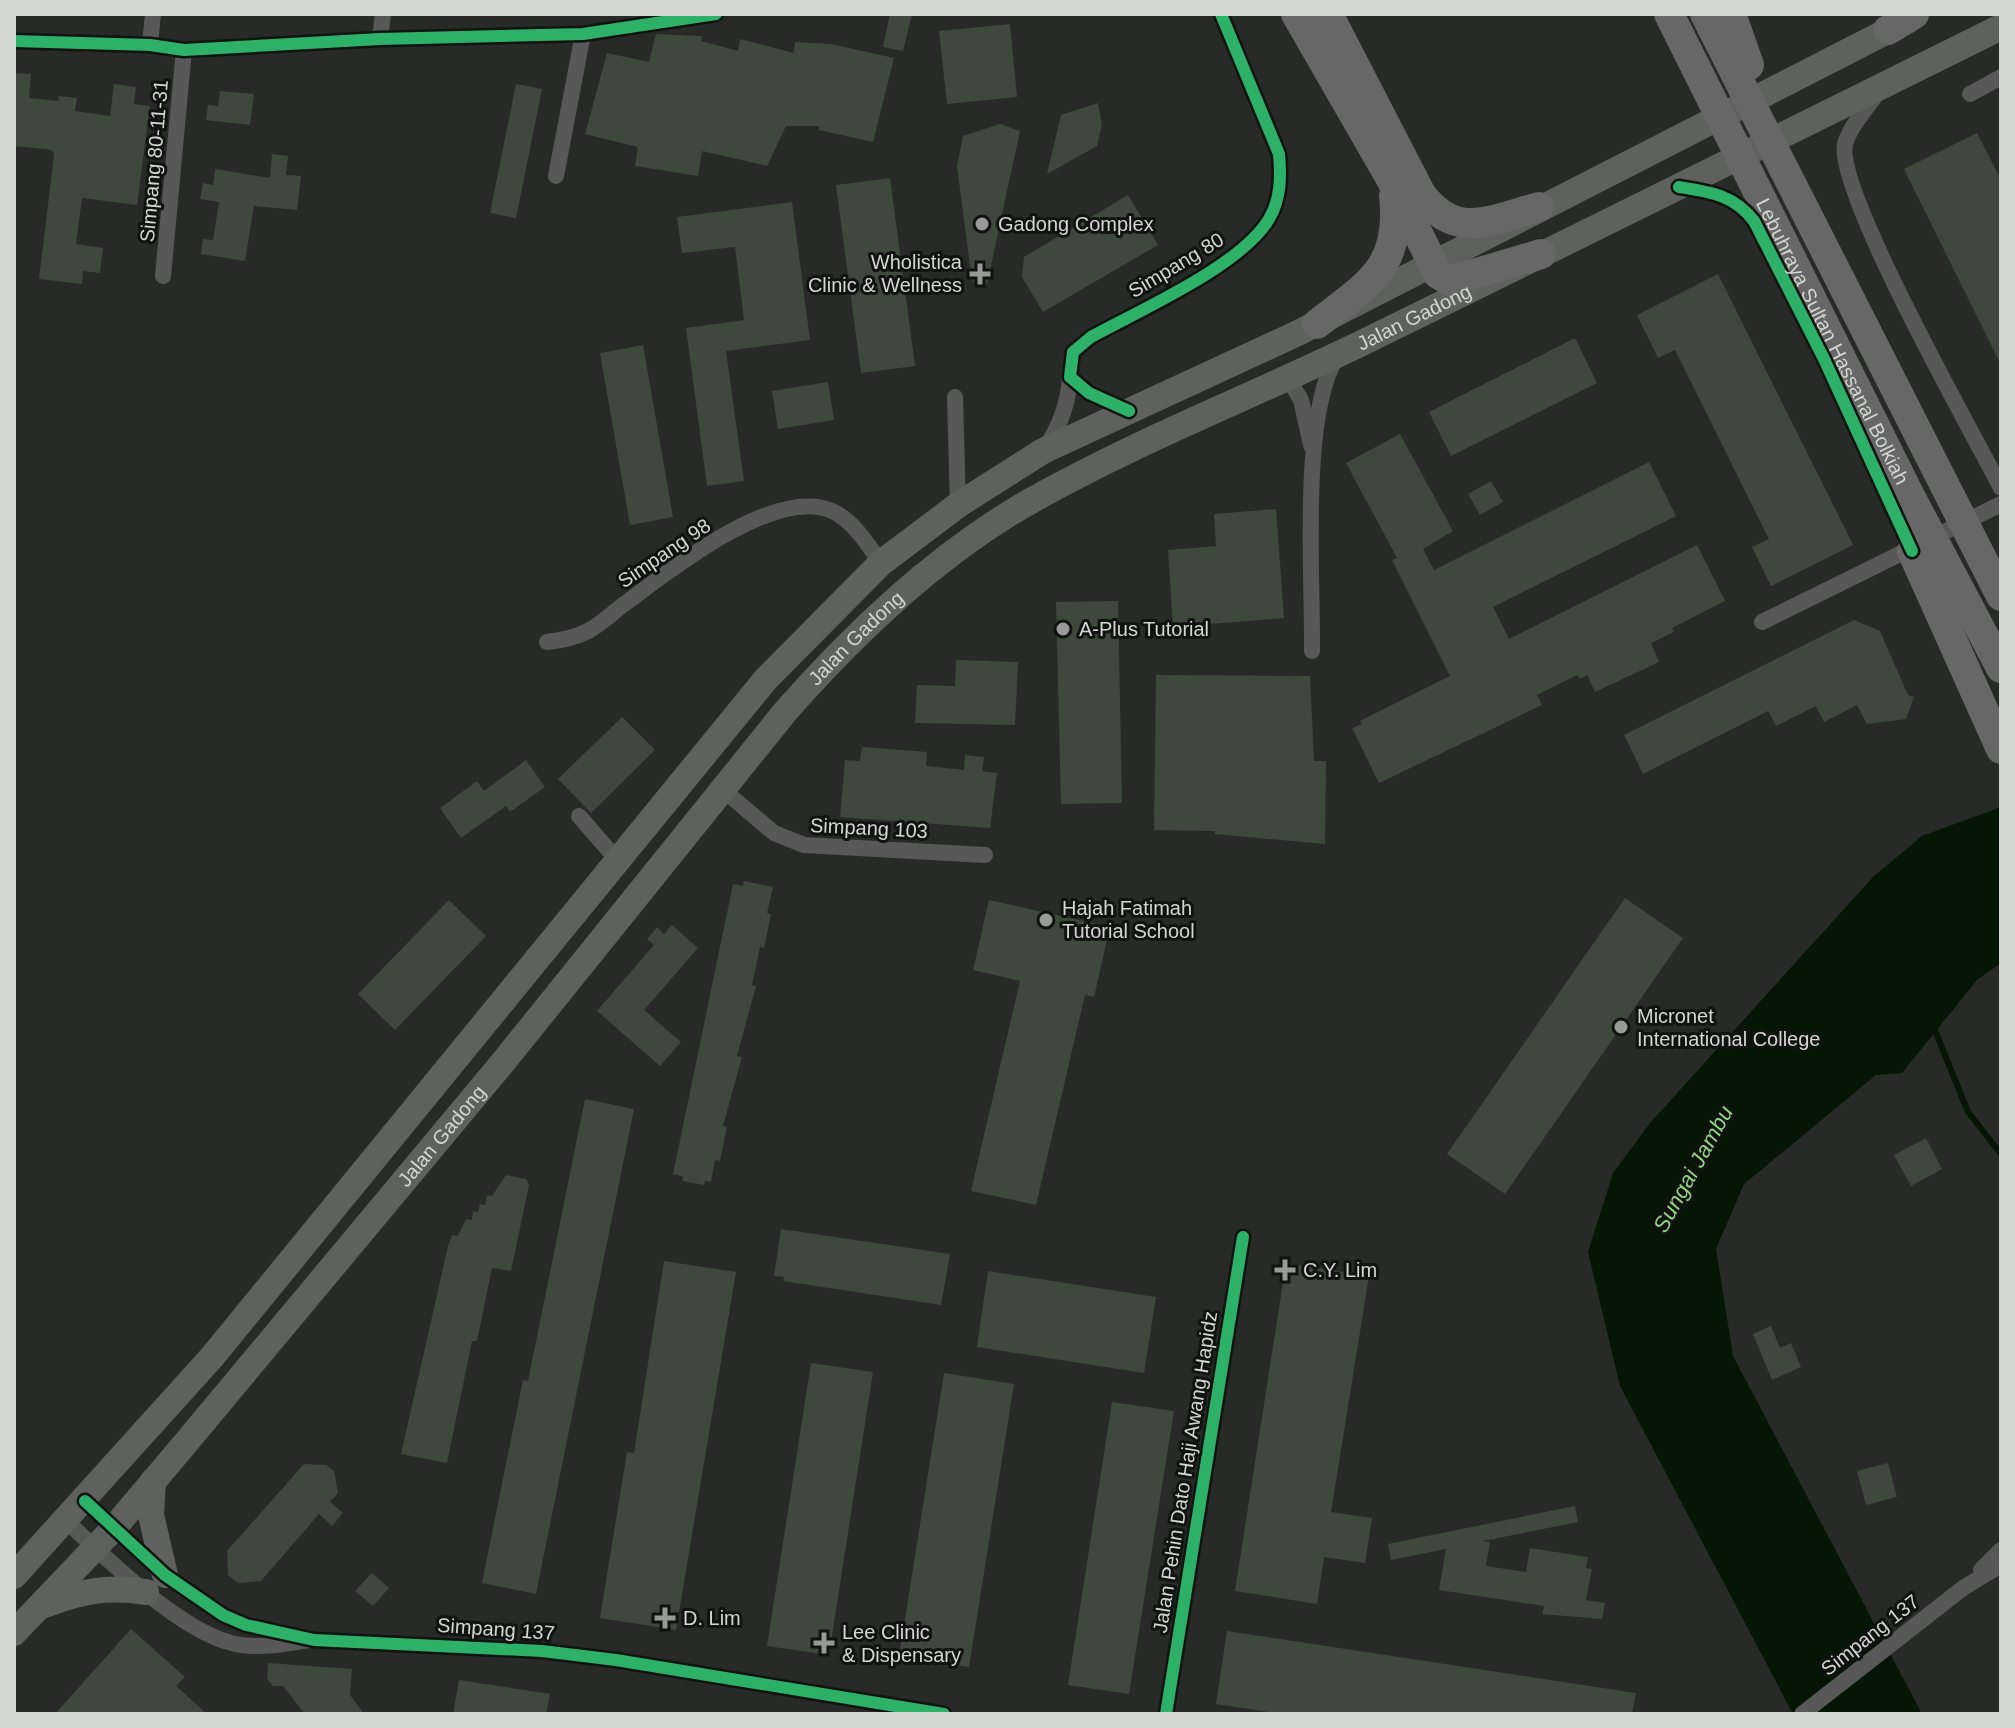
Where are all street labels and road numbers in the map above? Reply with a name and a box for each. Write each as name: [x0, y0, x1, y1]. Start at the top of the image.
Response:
street label: Simpang 80-11-31: [136, 79, 172, 243]
street label: Lebuhraya Sultan Hassanal Bolkiah: [1752, 195, 1913, 488]
street label: Simpang 80: [1125, 228, 1227, 302]
street label: Jalan Gadong: [1353, 280, 1475, 355]
street label: Simpang 98: [614, 514, 714, 592]
street label: Jalan Gadong: [804, 587, 908, 690]
street label: Simpang 103: [810, 814, 928, 842]
street label: Jalan Gadong: [393, 1081, 490, 1191]
street label: Jalan Pehin Dato Haji Awang Hapidz: [1149, 1310, 1221, 1634]
street label: Simpang 137: [1817, 1590, 1923, 1680]
street label: Simpang 137: [436, 1614, 556, 1644]

